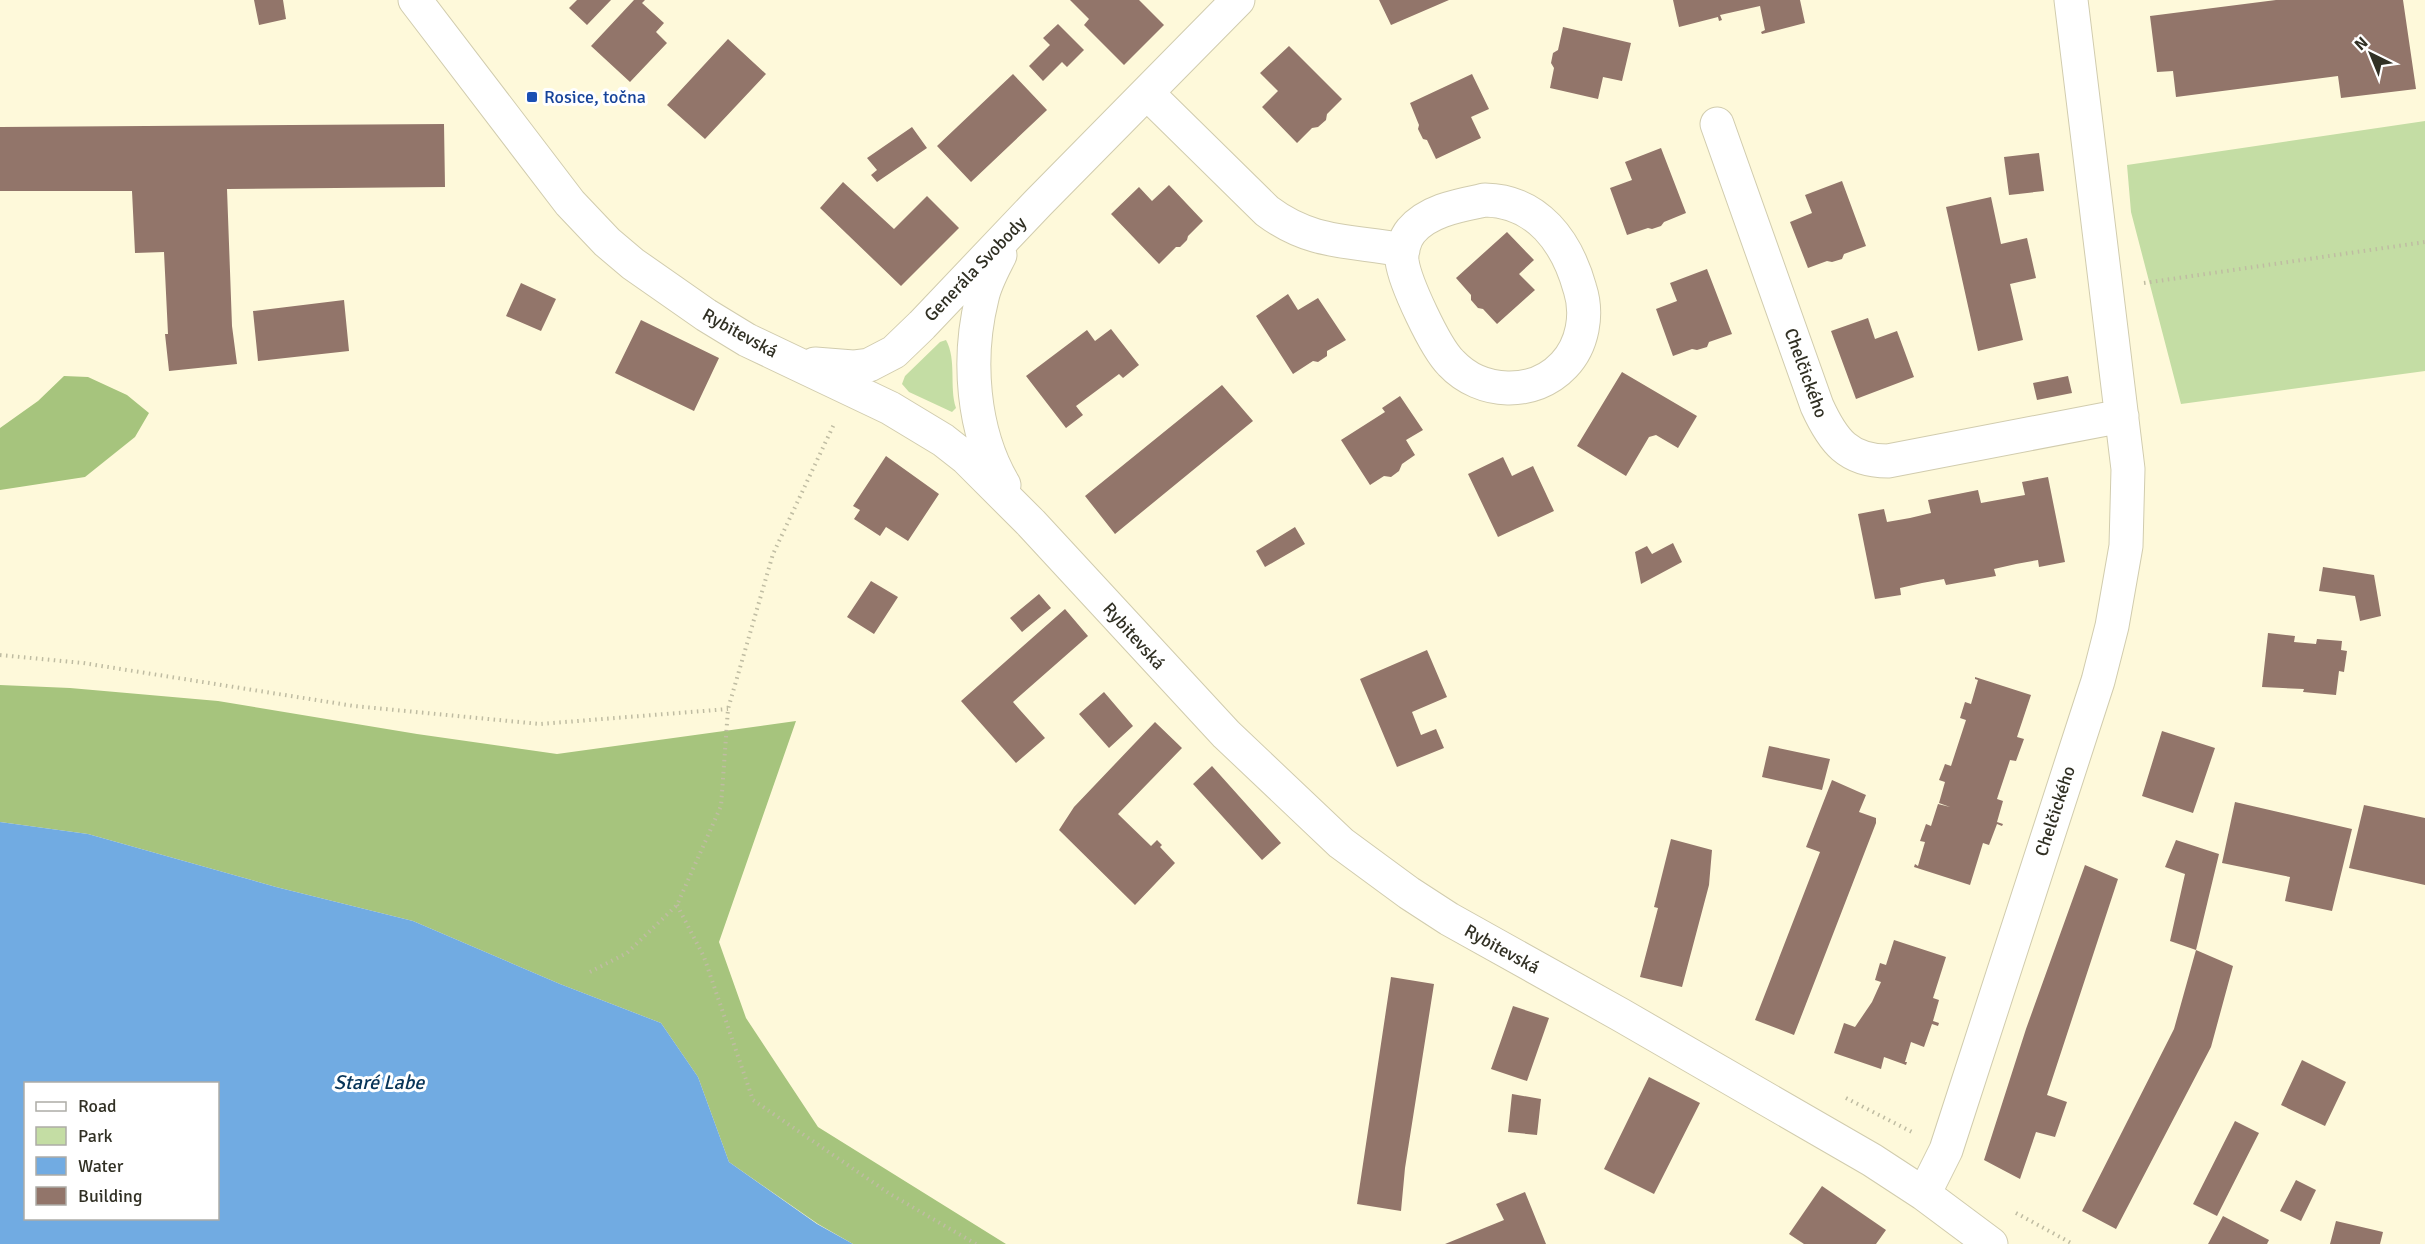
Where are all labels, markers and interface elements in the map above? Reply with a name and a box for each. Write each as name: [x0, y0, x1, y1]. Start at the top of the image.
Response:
north arrow: [2341, 24, 2401, 84]
text: N: [2351, 33, 2372, 55]
place label: Rosice, točna: [544, 86, 646, 108]
marker: Rosice, točna: [525, 90, 539, 104]
street label: Generála Svobody: [919, 212, 1031, 326]
street label: Rybitevská: [699, 303, 781, 363]
street label: Chelčického: [1780, 325, 1832, 421]
street label: Rybitevská: [1098, 598, 1170, 674]
street label: Chelčického: [2030, 763, 2080, 859]
street label: Rybitevská: [1461, 919, 1543, 979]
water label: Staré Labe: [334, 1070, 425, 1095]
legend: [24, 1082, 219, 1220]
text: Road: [78, 1095, 117, 1117]
text: Park: [78, 1125, 113, 1147]
text: Water: [78, 1155, 124, 1177]
text: Building: [78, 1185, 142, 1207]

